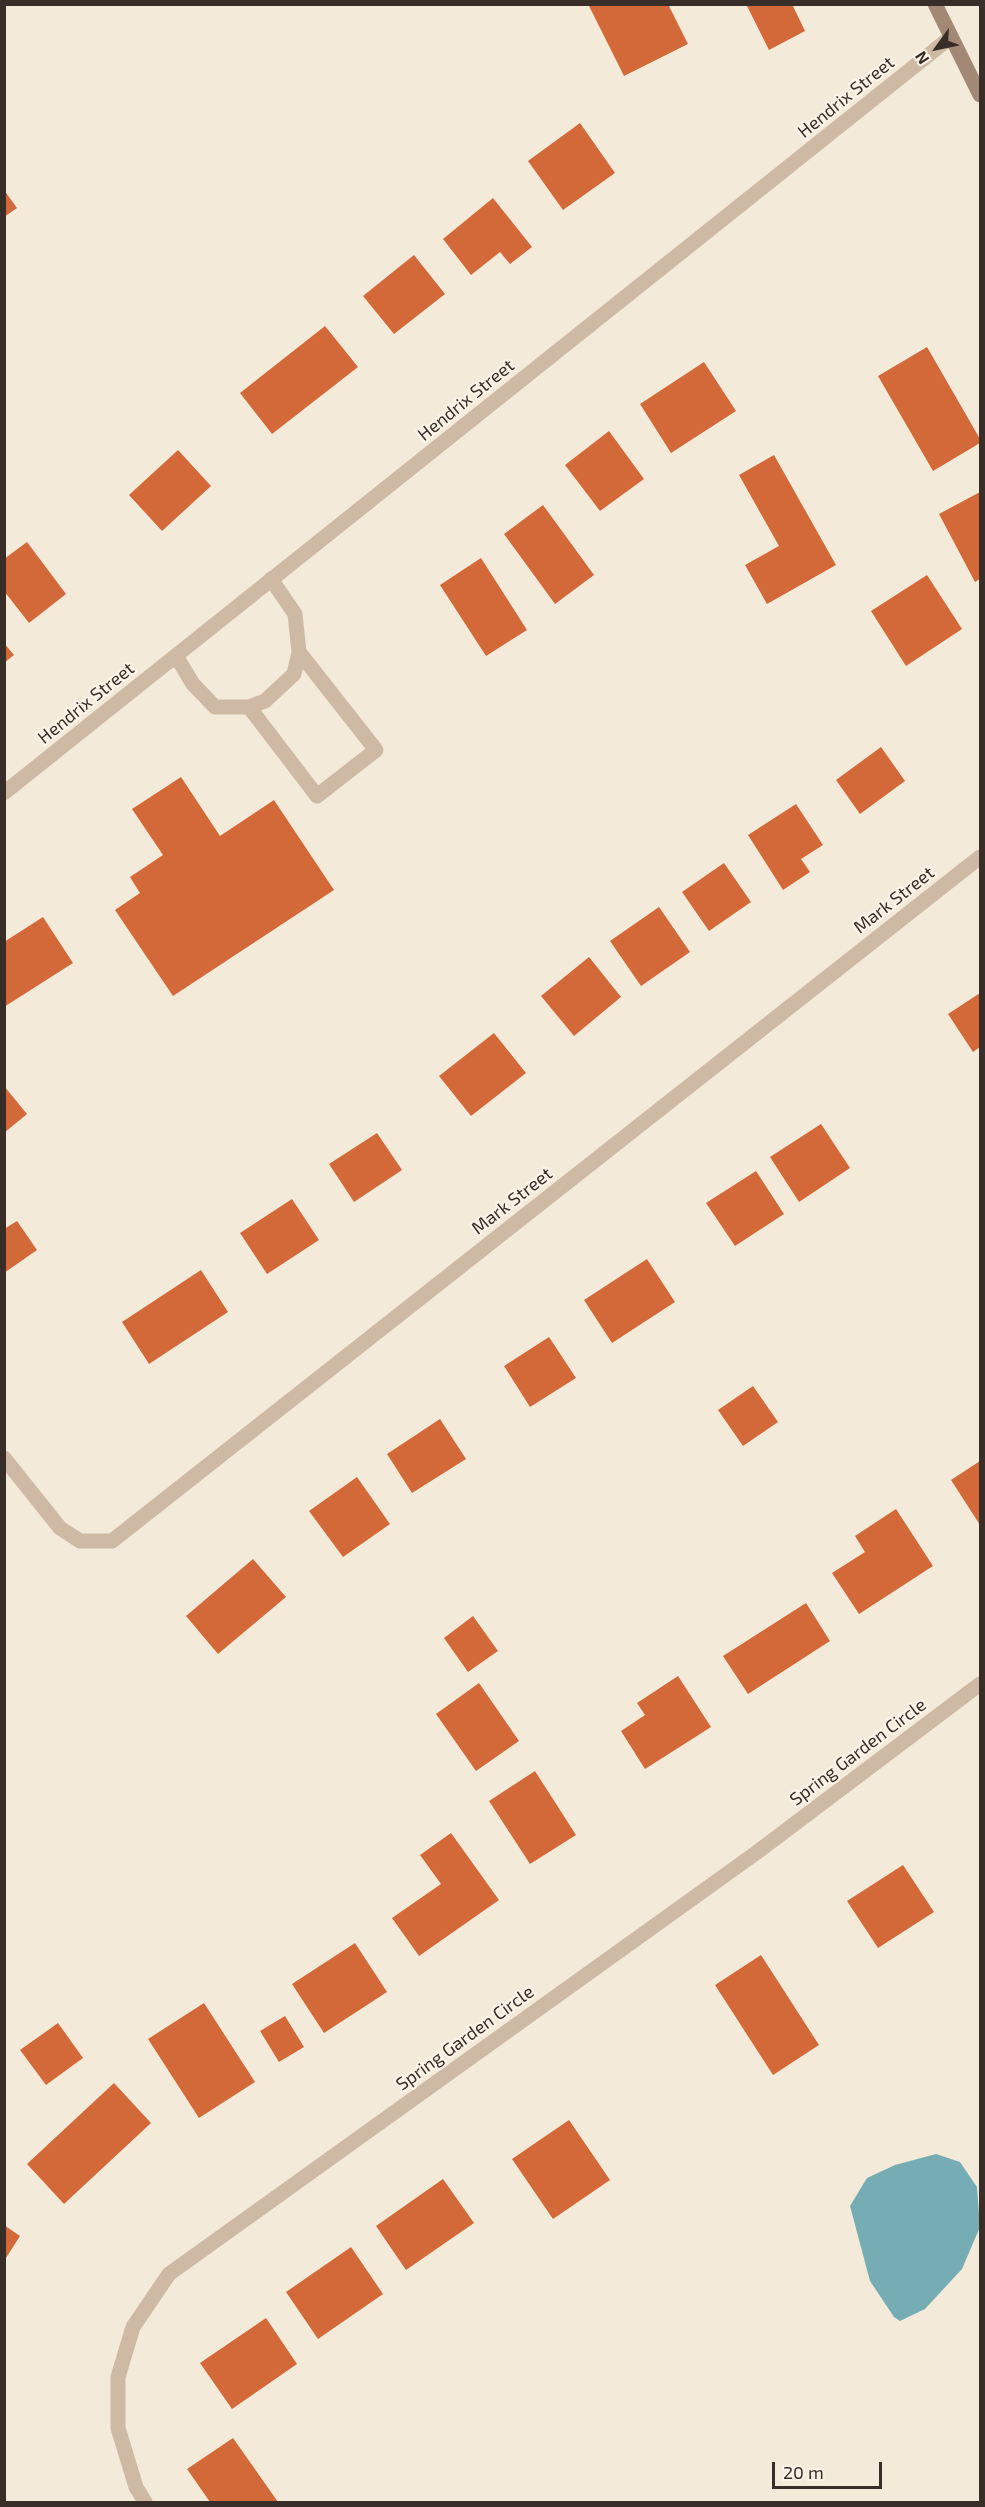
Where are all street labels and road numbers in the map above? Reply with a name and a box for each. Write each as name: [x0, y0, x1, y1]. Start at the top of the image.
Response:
street label: Hendrix Street: [793, 52, 899, 142]
street label: Hendrix Street: [413, 355, 519, 445]
street label: Hendrix Street: [33, 658, 139, 748]
street label: Mark Street: [849, 862, 939, 938]
street label: Mark Street: [467, 1163, 557, 1239]
street label: Spring Garden Circle: [786, 1694, 930, 1810]
street label: Spring Garden Circle: [392, 1981, 538, 2095]

